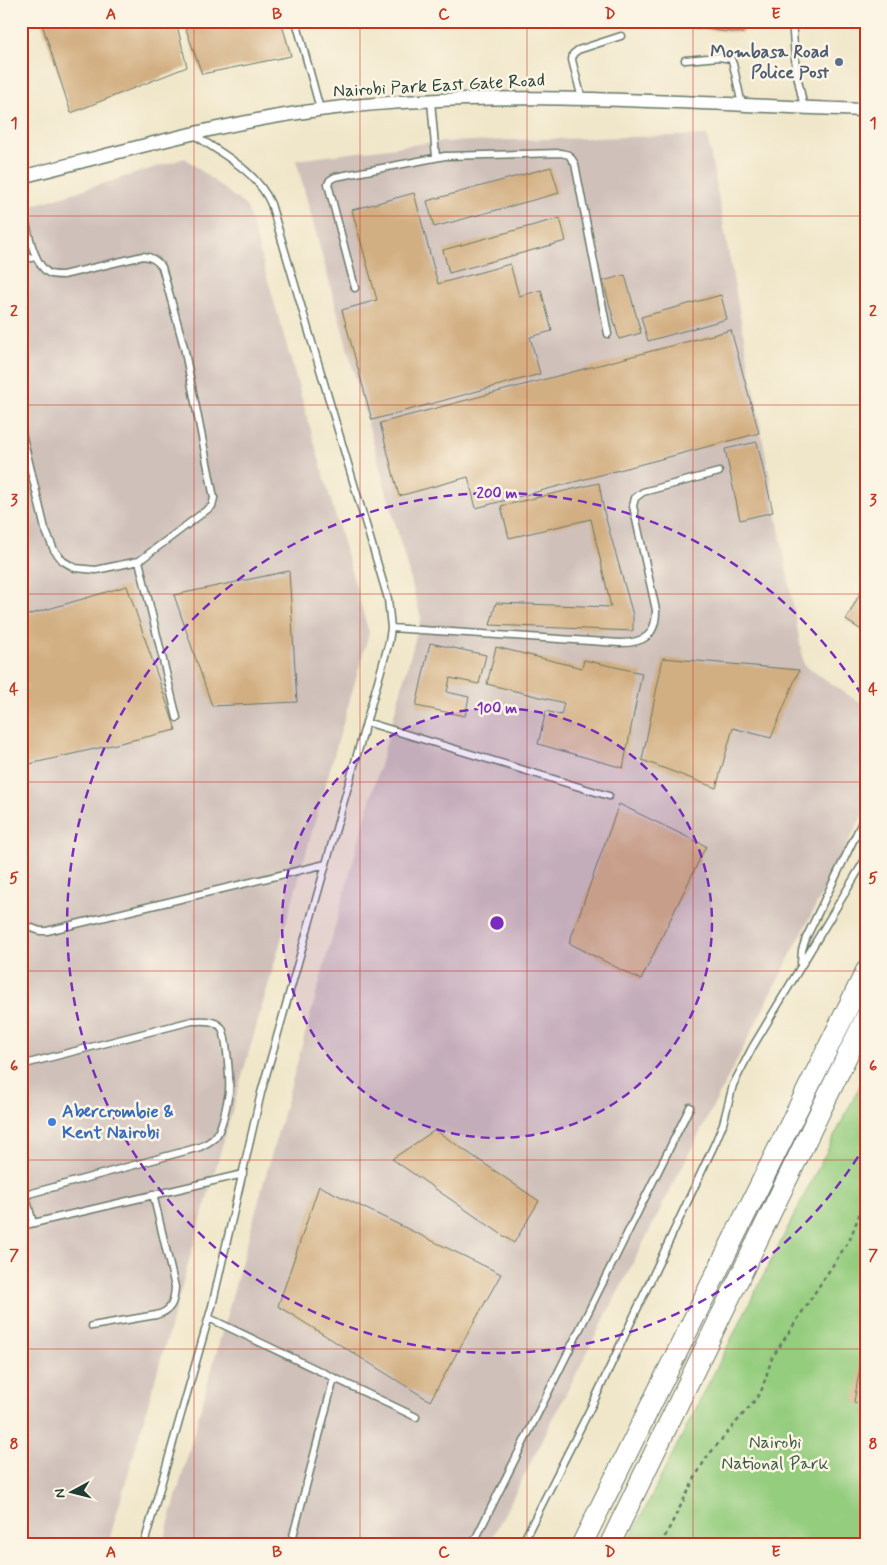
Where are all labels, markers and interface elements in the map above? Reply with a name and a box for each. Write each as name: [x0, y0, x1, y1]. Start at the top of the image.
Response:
text: A: [106, 4, 116, 25]
text: B: [272, 4, 282, 25]
text: C: [438, 4, 450, 25]
text: D: [604, 4, 616, 25]
text: E: [771, 4, 781, 25]
place label: Mombasa Road Police Post: [710, 40, 830, 85]
marker: Mombasa Road Police Post: [833, 56, 845, 68]
street label: Nairobi Park East Gate Road: [332, 68, 546, 104]
text: 1: [10, 113, 18, 134]
text: 1: [869, 113, 877, 134]
text: 2: [10, 301, 18, 322]
text: 2: [869, 301, 877, 322]
text: 200 m: [477, 484, 518, 504]
text: 3: [10, 490, 18, 511]
text: 3: [869, 490, 877, 511]
text: 4: [9, 679, 19, 700]
text: 4: [868, 679, 878, 700]
text: 100 m: [477, 699, 517, 719]
text: 5: [9, 868, 19, 889]
text: 5: [868, 868, 878, 889]
centre of rings: [488, 914, 506, 932]
text: 6: [10, 1056, 18, 1077]
text: 6: [869, 1056, 877, 1077]
place label: Abercrombie & Kent Nairobi: [62, 1100, 174, 1145]
marker: Abercrombie & Kent Nairobi: [46, 1116, 58, 1128]
text: 7: [9, 1245, 19, 1266]
text: 7: [868, 1245, 878, 1266]
park label: Nairobi National Park: [721, 1431, 829, 1476]
text: 8: [9, 1434, 19, 1455]
text: 8: [868, 1434, 878, 1455]
north arrow: [48, 1468, 98, 1518]
text: N: [51, 1488, 70, 1499]
text: A: [106, 1542, 116, 1563]
text: B: [272, 1542, 282, 1563]
text: C: [438, 1542, 450, 1563]
text: D: [604, 1542, 616, 1563]
text: E: [771, 1542, 781, 1563]

